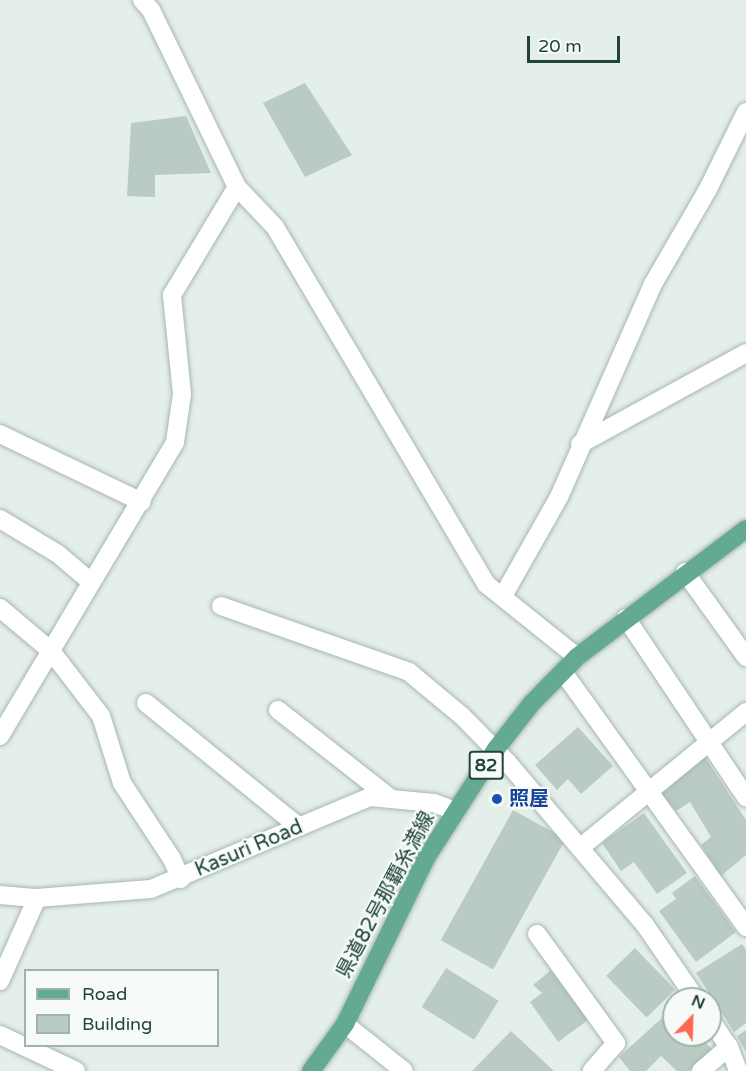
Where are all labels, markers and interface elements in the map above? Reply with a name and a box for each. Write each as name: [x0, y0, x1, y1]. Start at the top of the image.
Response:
scale bar: [530, 24, 623, 62]
text: 20 m: [538, 35, 582, 57]
road number: 82: [468, 750, 504, 780]
place label: 照屋: [509, 787, 549, 811]
marker: 照屋: [490, 792, 504, 806]
street label: 県道82号那覇糸満線: [332, 808, 440, 982]
street label: Kasuri Road: [192, 816, 306, 882]
legend: [24, 969, 219, 1047]
text: Road: [82, 983, 127, 1005]
north arrow: [662, 987, 722, 1047]
text: N: [688, 991, 708, 1014]
text: Building: [82, 1013, 152, 1035]

